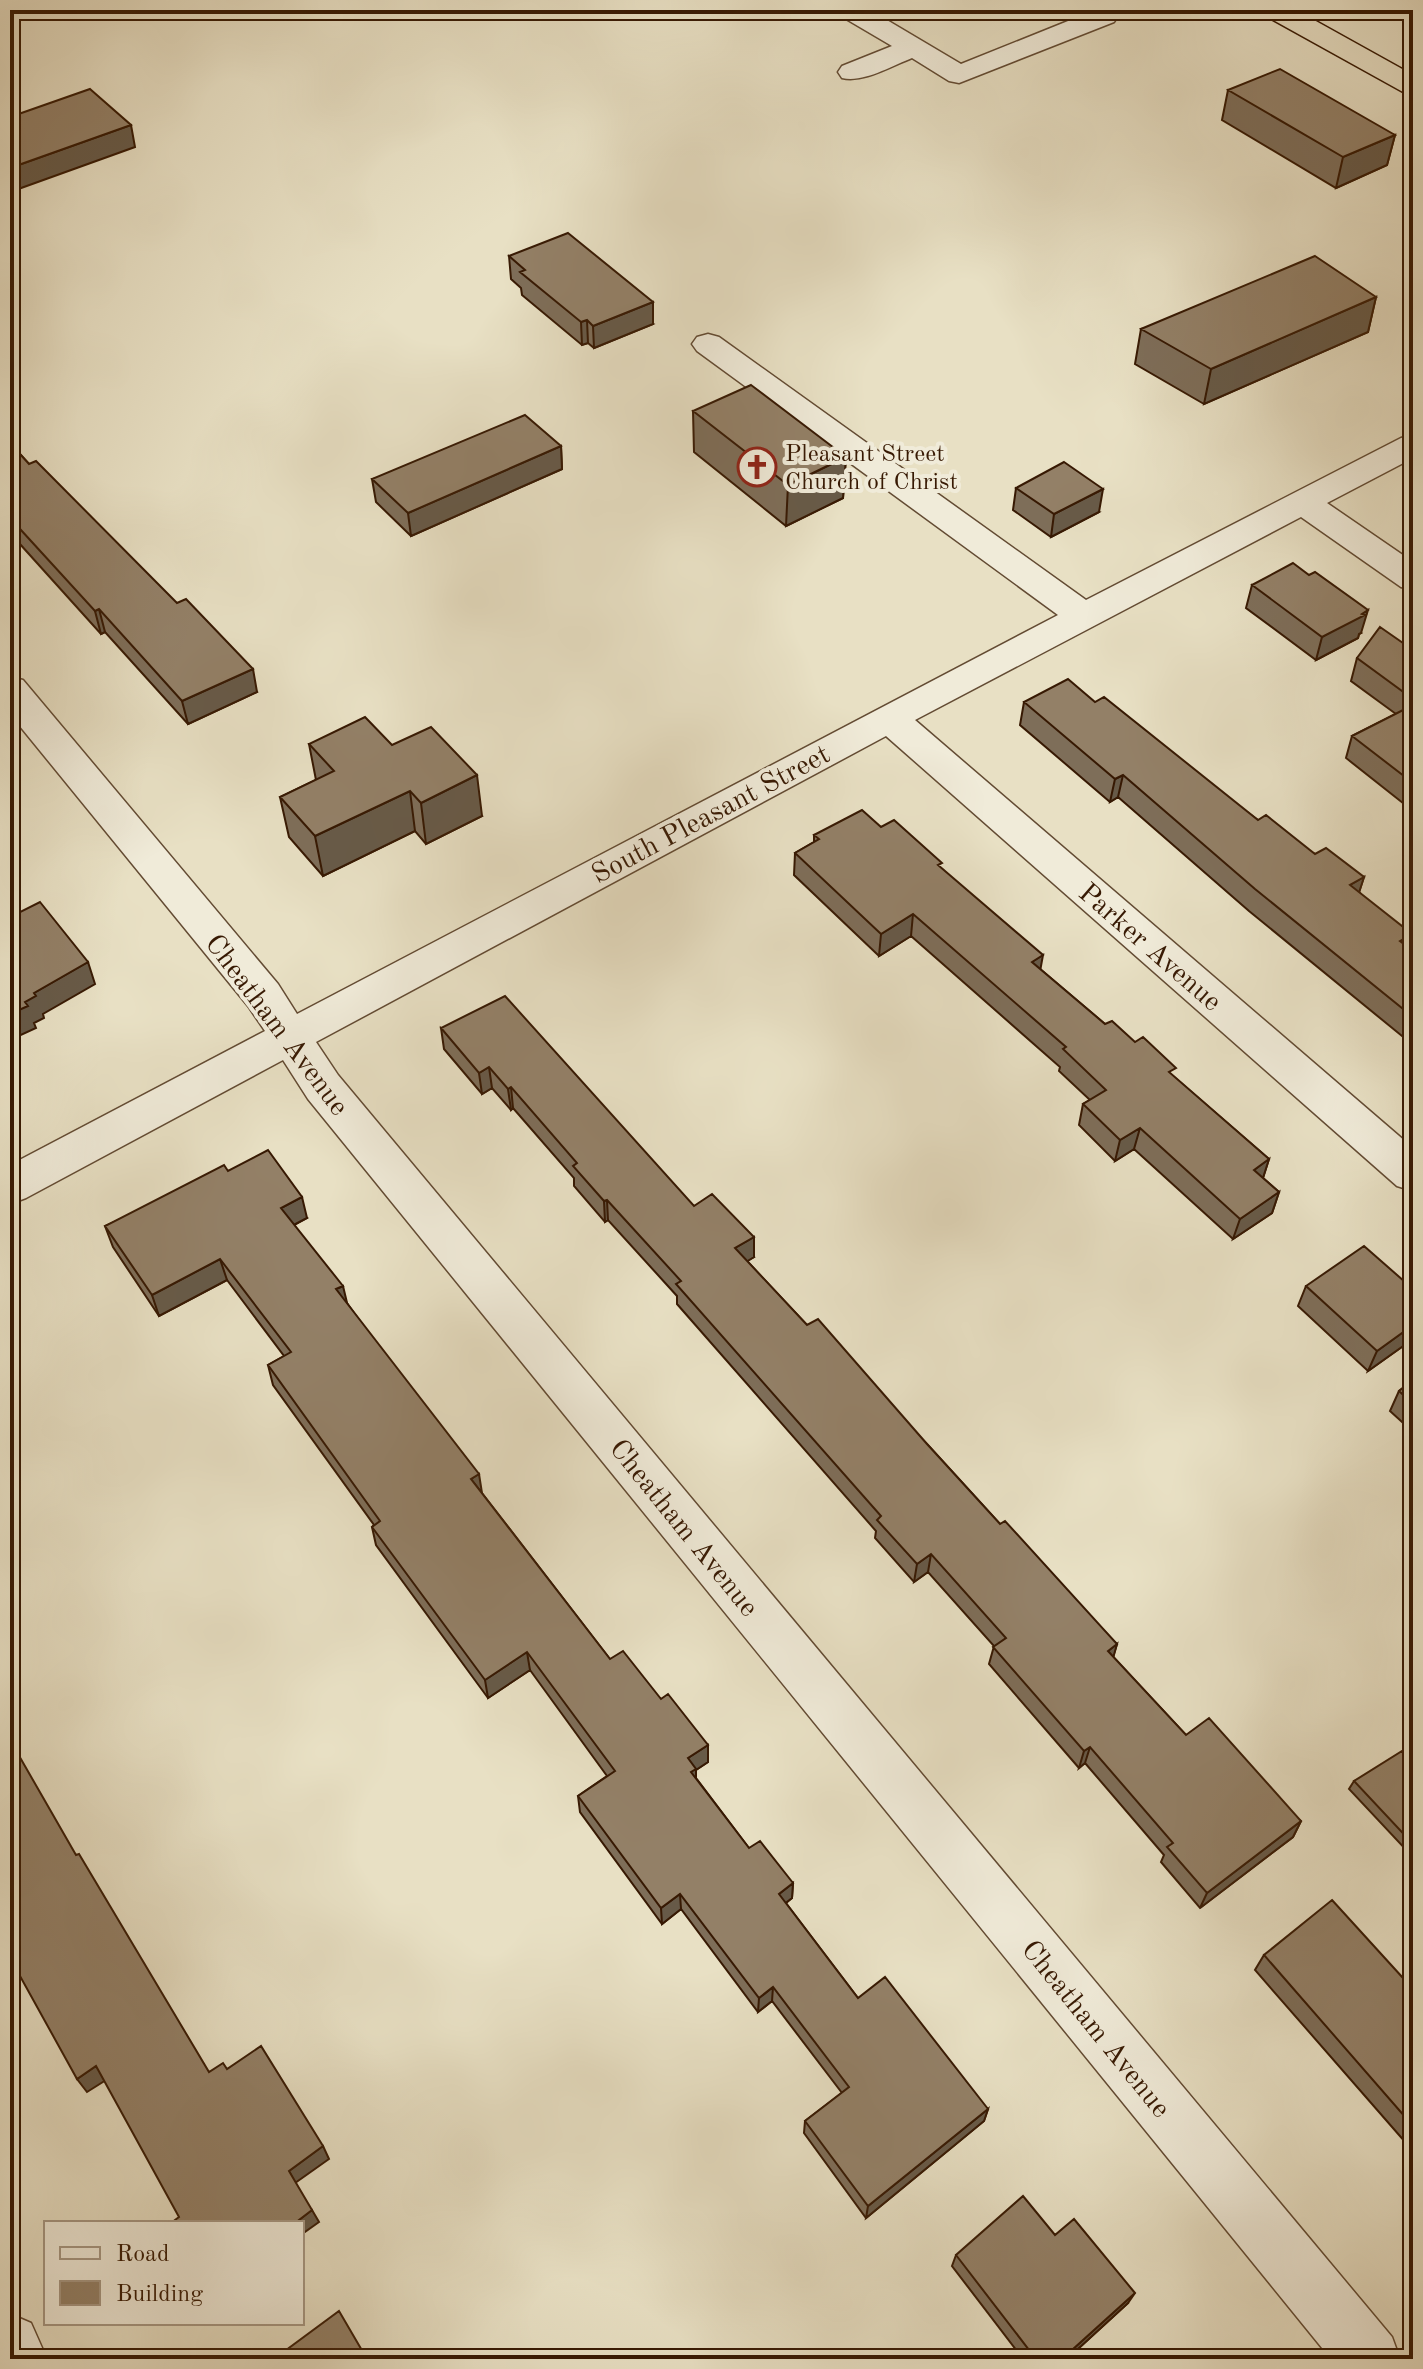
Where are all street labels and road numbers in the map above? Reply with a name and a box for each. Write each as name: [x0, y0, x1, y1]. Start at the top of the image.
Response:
street label: South Pleasant Street: [588, 741, 835, 890]
street label: Parker Avenue: [1072, 879, 1226, 1017]
street label: Cheatham Avenue: [199, 930, 353, 1122]
street label: Cheatham Avenue: [603, 1435, 762, 1623]
street label: Cheatham Avenue: [1015, 1936, 1174, 2124]

